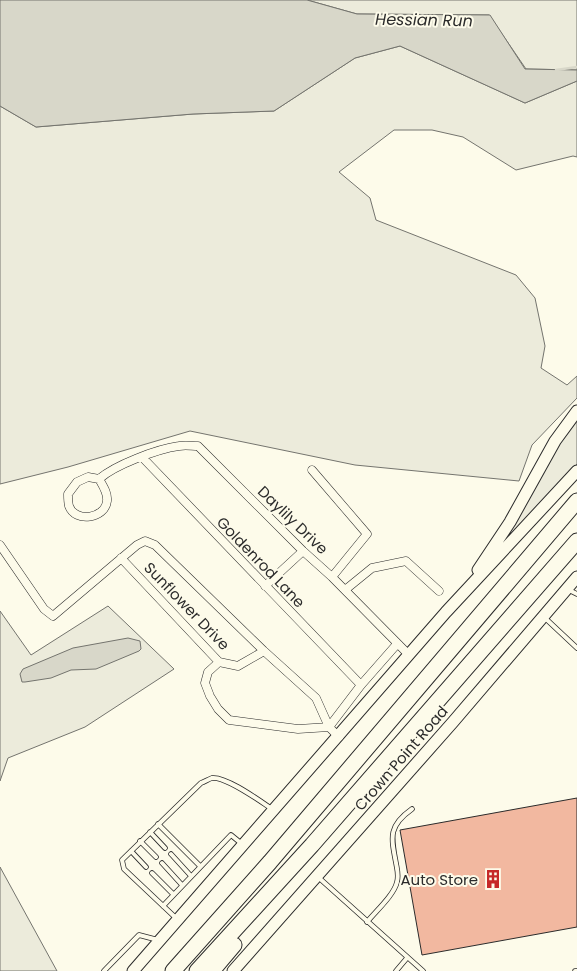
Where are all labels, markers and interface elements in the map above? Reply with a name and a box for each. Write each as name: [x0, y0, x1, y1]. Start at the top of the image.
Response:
water label: Hessian Run: [375, 8, 473, 32]
street label: Daylily Drive: [253, 481, 333, 559]
street label: Goldenrod Lane: [212, 512, 310, 612]
street label: Sunflower Drive: [139, 557, 235, 655]
street label: Crown Point Road: [350, 701, 452, 815]
building icon: Auto Store: [482, 868, 504, 890]
place label: Auto Store: [400, 869, 478, 890]

